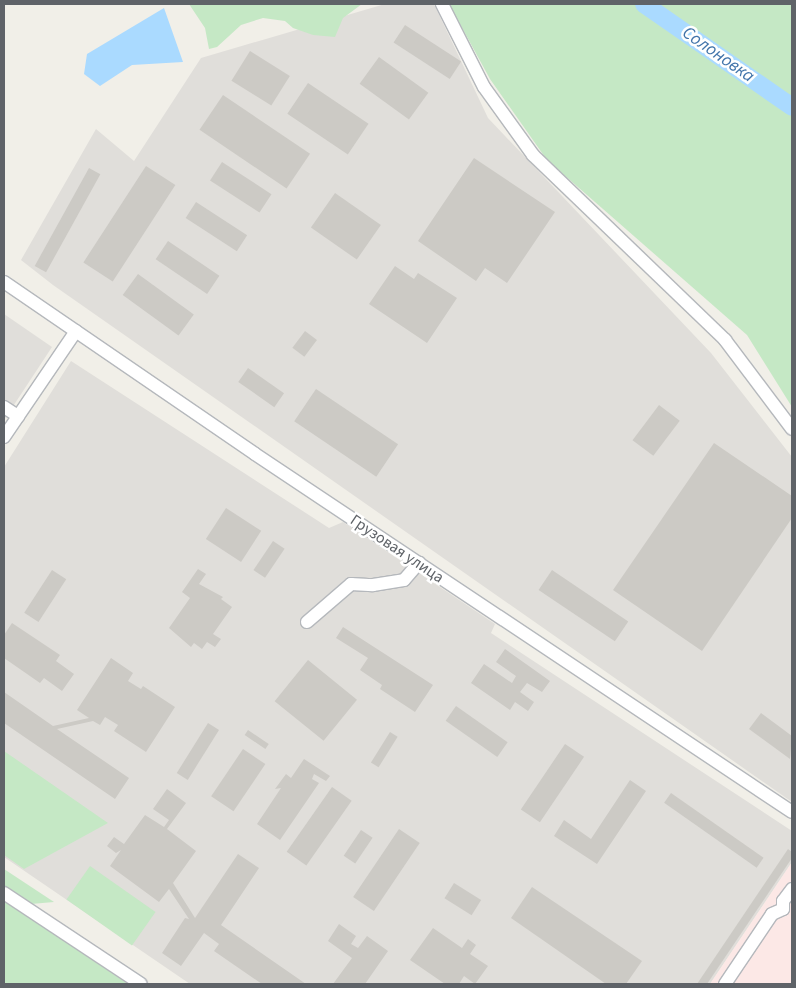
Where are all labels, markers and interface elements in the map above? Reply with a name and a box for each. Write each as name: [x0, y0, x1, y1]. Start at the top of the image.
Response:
water label: Солоновка: [678, 22, 758, 88]
street label: Грузовая улица: [347, 511, 447, 587]

